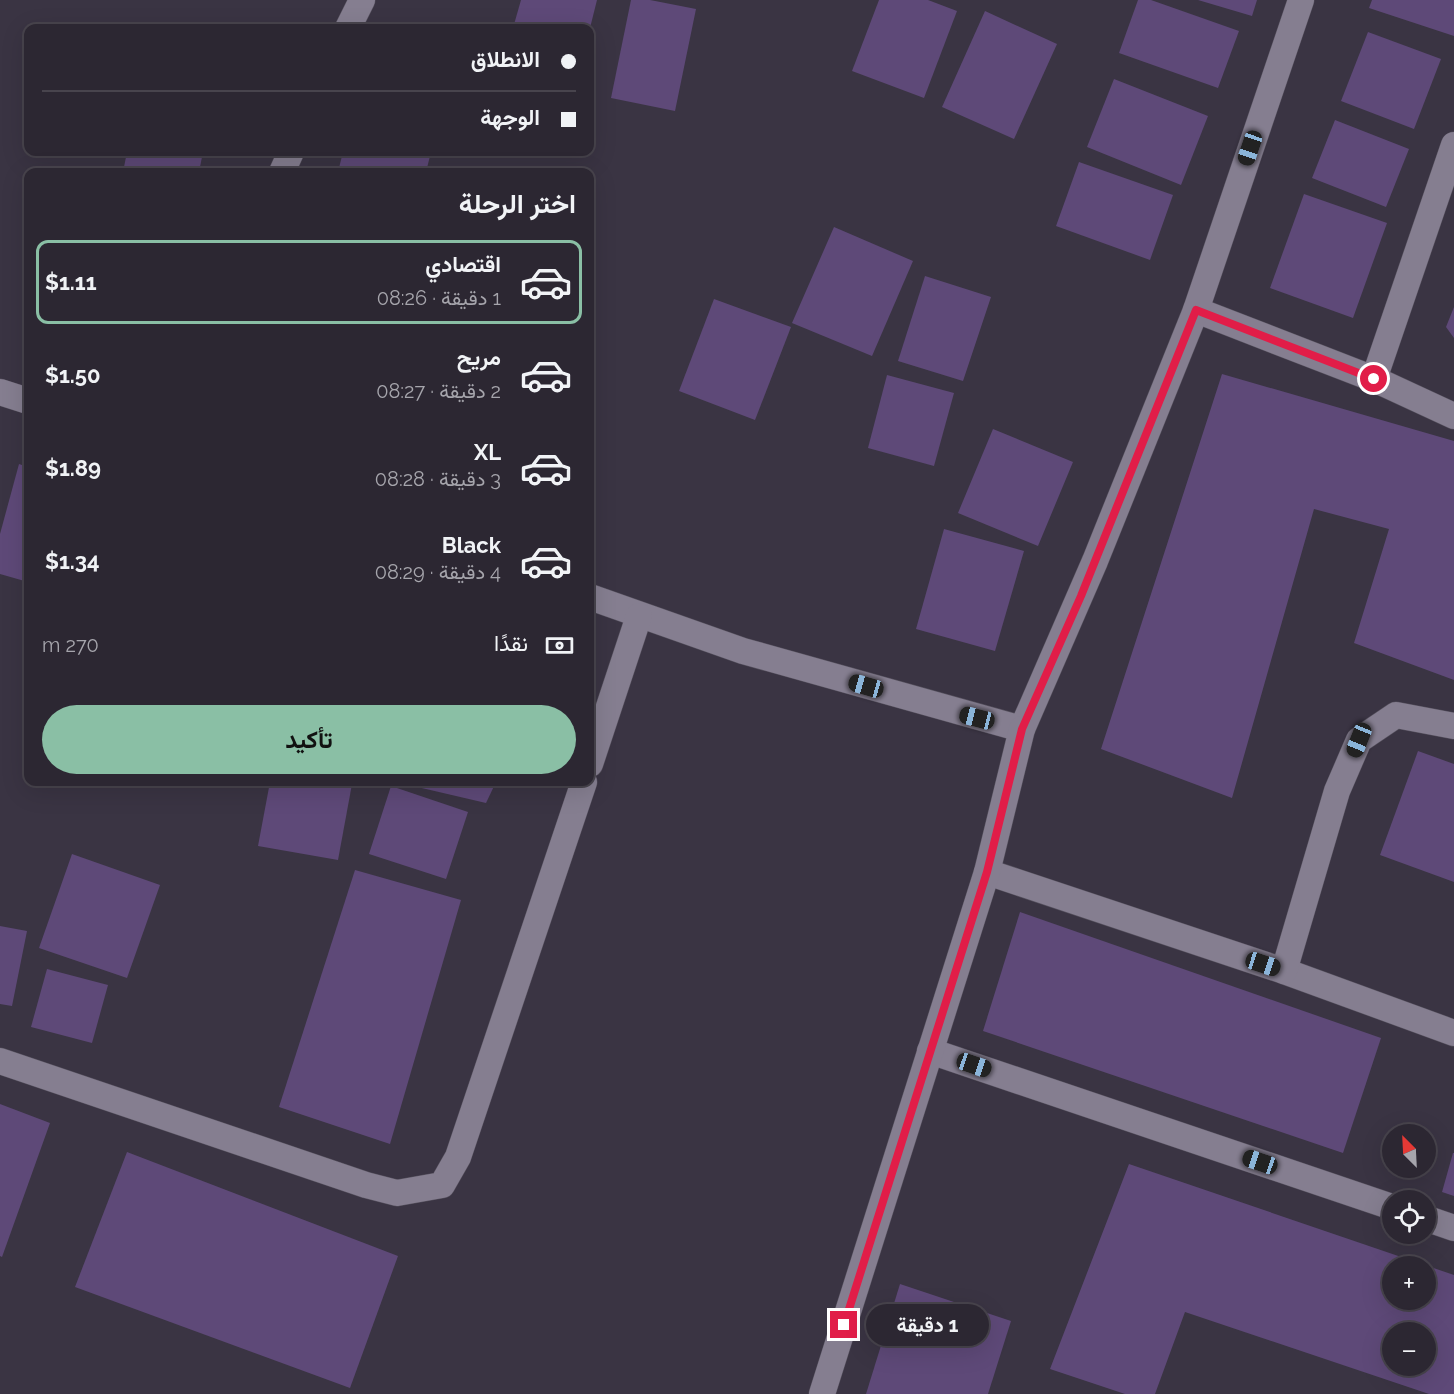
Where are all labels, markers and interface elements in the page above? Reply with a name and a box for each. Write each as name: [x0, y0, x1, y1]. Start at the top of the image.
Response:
text: الانطلاق: [471, 46, 540, 72]
text: الوجهة: [480, 104, 540, 130]
car: [1236, 128, 1264, 168]
text: اختر الرحلة: [459, 188, 576, 219]
text: اقتصادي: [425, 251, 501, 277]
icon: car: [519, 255, 573, 309]
text: $1.11: [45, 269, 97, 295]
text: 1 دقيقة · 08:26: [377, 286, 501, 310]
text: مريح: [457, 344, 501, 370]
icon: car: [519, 348, 573, 402]
text: $1.50: [45, 362, 100, 388]
route start: [1360, 365, 1387, 392]
text: 2 دقيقة · 08:27: [376, 379, 501, 403]
text: XL: [474, 439, 501, 465]
icon: car: [519, 441, 573, 495]
text: $1.89: [45, 455, 101, 481]
text: 3 دقيقة · 08:28: [375, 467, 501, 491]
text: Black: [442, 532, 501, 558]
icon: car: [519, 534, 573, 588]
text: $1.34: [45, 548, 100, 574]
text: 4 دقيقة · 08:29: [375, 560, 501, 584]
icon: cash: [543, 629, 576, 662]
text: نقدًا: [494, 630, 528, 656]
text: 270 m: [42, 633, 99, 657]
car: [846, 672, 886, 700]
button: تأكيد: [42, 705, 576, 774]
car: [957, 705, 997, 731]
car: [1344, 720, 1374, 760]
car: [1243, 950, 1283, 978]
car: [954, 1051, 994, 1079]
north arrow: [1382, 1124, 1436, 1178]
map controls: [1382, 1124, 1436, 1376]
car: [1240, 1148, 1280, 1176]
button: locate: [1382, 1190, 1436, 1244]
button: +: [1382, 1256, 1436, 1310]
callout: 1 دقيقة: [865, 1304, 988, 1346]
route end: [830, 1311, 857, 1338]
text: 1 دقيقة: [897, 1313, 958, 1337]
button: −: [1382, 1322, 1436, 1376]

